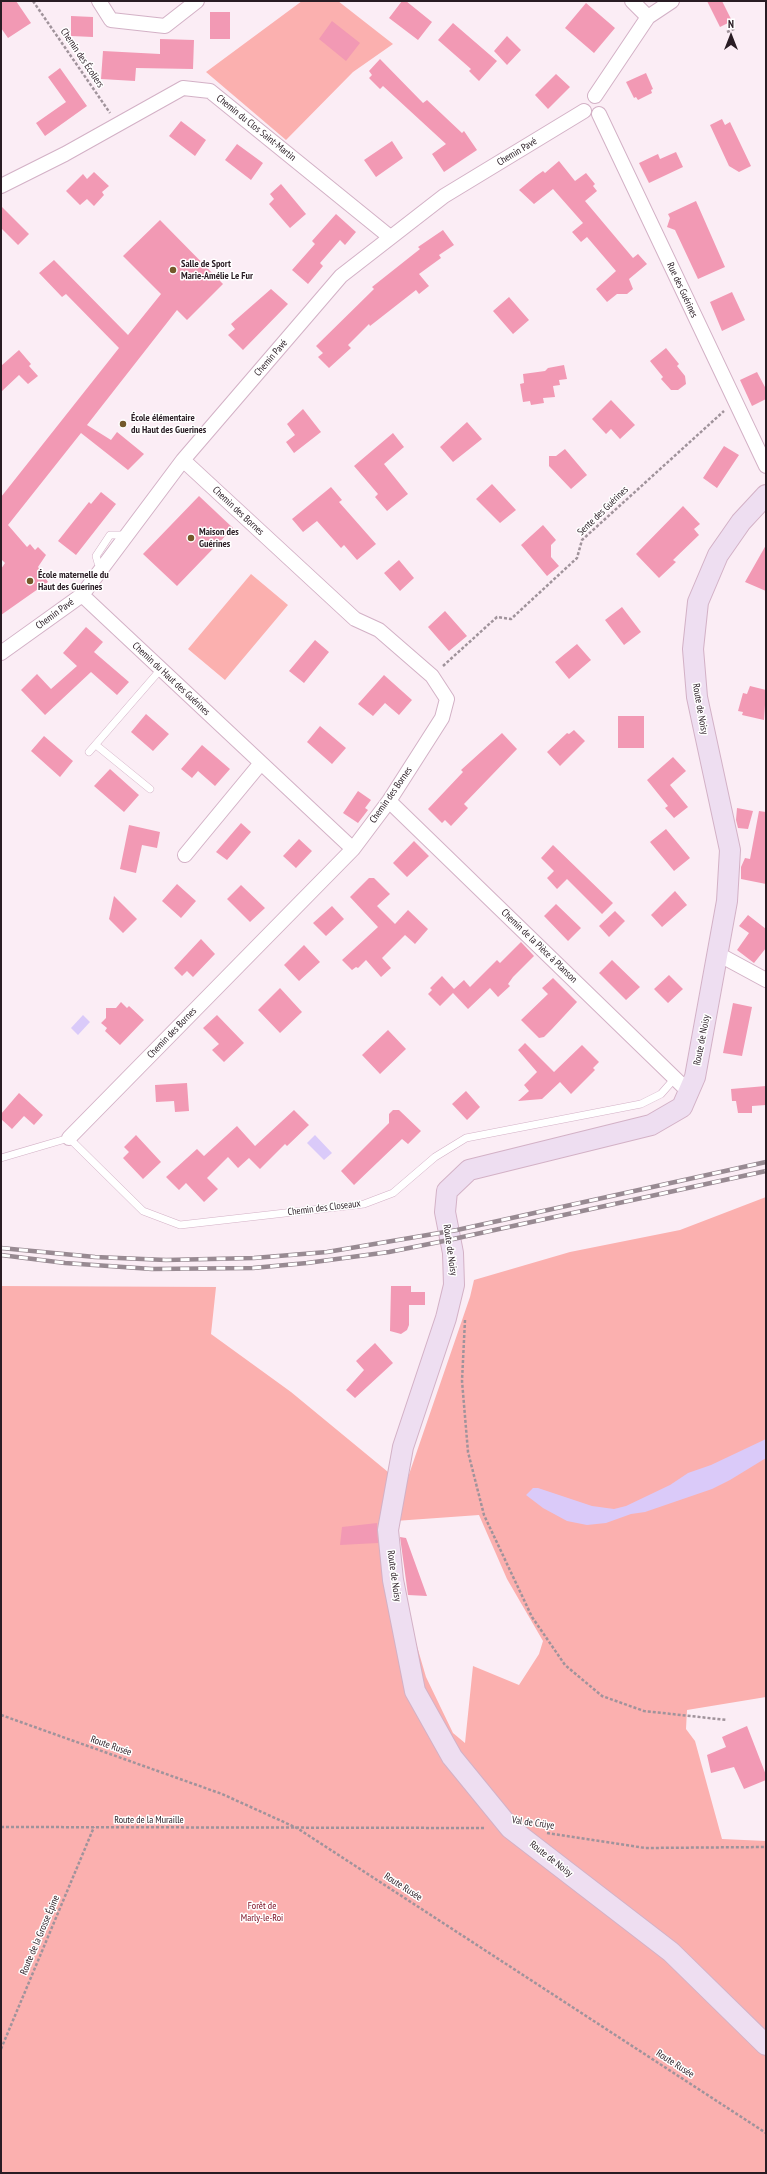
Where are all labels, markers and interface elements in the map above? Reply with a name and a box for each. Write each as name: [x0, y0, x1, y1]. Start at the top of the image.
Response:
north arrow: [711, 16, 751, 56]
text: N: [728, 17, 734, 31]
street label: Chemin des Écoliers: [58, 26, 106, 90]
street label: Chemin du Clos Saint-Martin: [214, 92, 298, 164]
street label: Chemin Pavé: [495, 135, 539, 169]
place label: Salle de Sport Marie-Amélie Le Fur: [181, 258, 253, 282]
street label: Rue des Guérines: [664, 260, 700, 320]
marker: Salle de Sport Marie-Amélie Le Fur: [168, 265, 178, 275]
street label: Chemin Pavé: [252, 337, 290, 379]
place label: École élémentaire du Haut des Guerines: [131, 412, 206, 436]
marker: École élémentaire du Haut des Guerines: [118, 419, 128, 429]
street label: Chemin des Bornes: [210, 484, 266, 538]
street label: Sente des Guérines: [575, 484, 631, 538]
place label: Maison des Guérines: [199, 526, 239, 550]
marker: Maison des Guérines: [186, 533, 196, 543]
place label: École maternelle du Haut des Guerines: [38, 569, 109, 592]
marker: École maternelle du Haut des Guerines: [25, 576, 35, 586]
street label: Chemin Pavé: [33, 596, 77, 632]
street label: Chemin du Haut des Guérines: [130, 640, 212, 718]
street label: Route de Noisy: [690, 683, 710, 735]
street label: Chemin des Bornes: [367, 765, 415, 825]
street label: Chemin de la Pièce à Planson: [498, 907, 580, 985]
street label: Chemin des Bornes: [145, 1005, 199, 1061]
street label: Route de Noisy: [691, 1014, 713, 1066]
street label: Chemin des Closeaux: [287, 1198, 361, 1218]
street label: Route de Noisy: [440, 1224, 460, 1276]
street label: Route de Noisy: [384, 1550, 404, 1602]
street label: Route Rusée: [89, 1733, 133, 1759]
street label: Route de la Muraille: [114, 1814, 184, 1826]
street label: Val de Crüye: [511, 1814, 555, 1832]
street label: Route de Noisy: [527, 1838, 575, 1880]
street label: Route Rusée: [382, 1870, 424, 1904]
street label: Route de la Grosse Épine: [18, 1893, 62, 1977]
park label: Forêt de Marly-le-Roi: [241, 1900, 283, 1924]
street label: Route Rusée: [654, 2047, 696, 2081]

